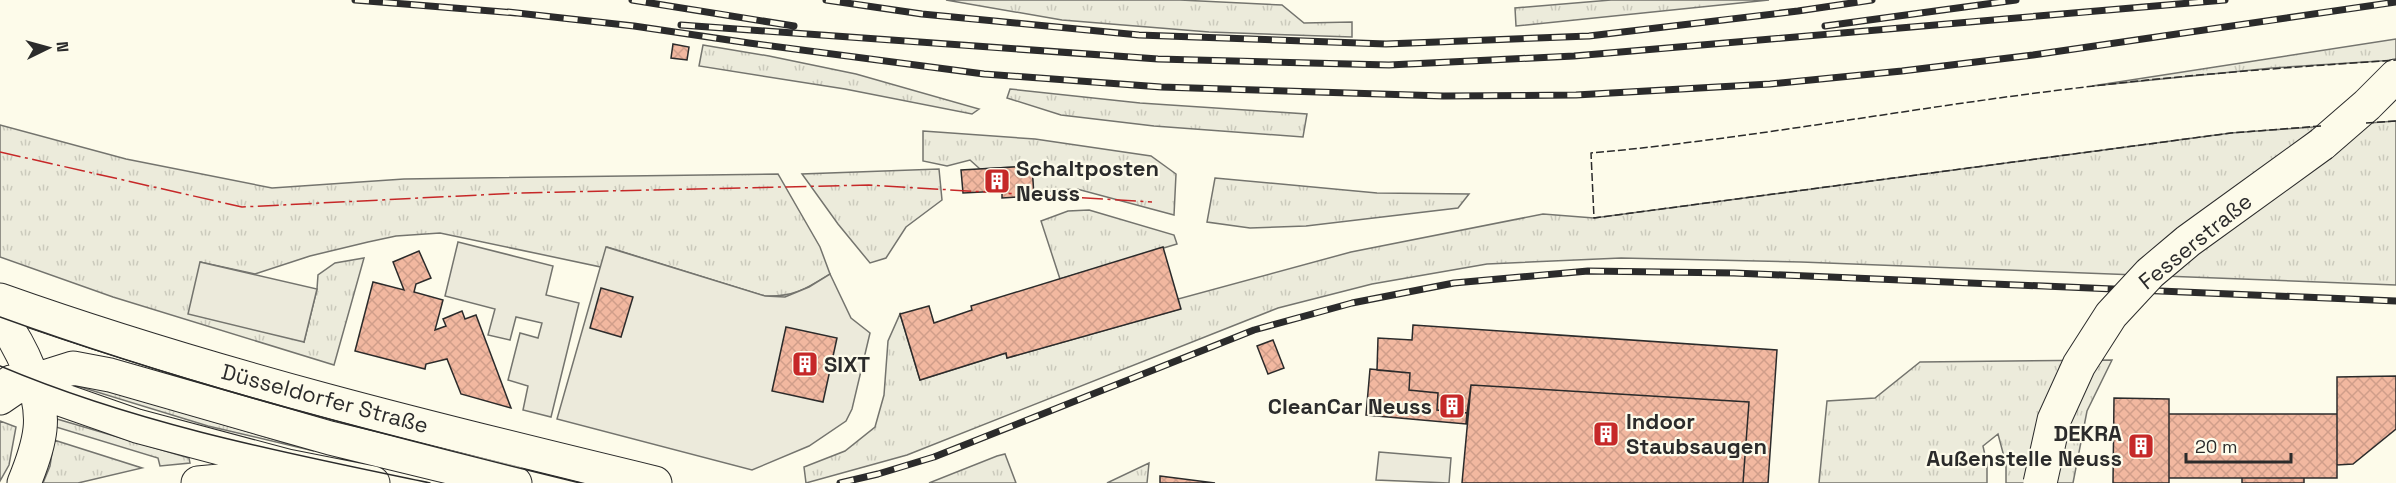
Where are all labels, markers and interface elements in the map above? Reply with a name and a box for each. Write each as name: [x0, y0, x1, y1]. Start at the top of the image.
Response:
north arrow: [18, 18, 78, 78]
text: N: [52, 40, 73, 53]
place label: Schaltposten Neuss: [1016, 154, 1159, 207]
building icon: Schaltposten Neuss: [982, 166, 1012, 196]
street label: Fesserstraße: [2133, 187, 2257, 295]
building icon: SIXT: [790, 349, 820, 379]
place label: SIXT: [824, 350, 870, 378]
street label: Düsseldorfer Straße: [219, 357, 431, 439]
building icon: CleanCar Neuss: [1437, 391, 1467, 421]
place label: CleanCar Neuss: [1268, 392, 1432, 420]
place label: Indoor Staubsaugen: [1626, 407, 1767, 460]
building icon: Indoor Staubsaugen: [1591, 419, 1621, 449]
place label: DEKRA Außenstelle Neuss: [1926, 419, 2122, 472]
scale bar: [2186, 426, 2291, 464]
building icon: DEKRA Außenstelle Neuss: [2126, 431, 2156, 461]
text: 20 m: [2195, 435, 2238, 458]

